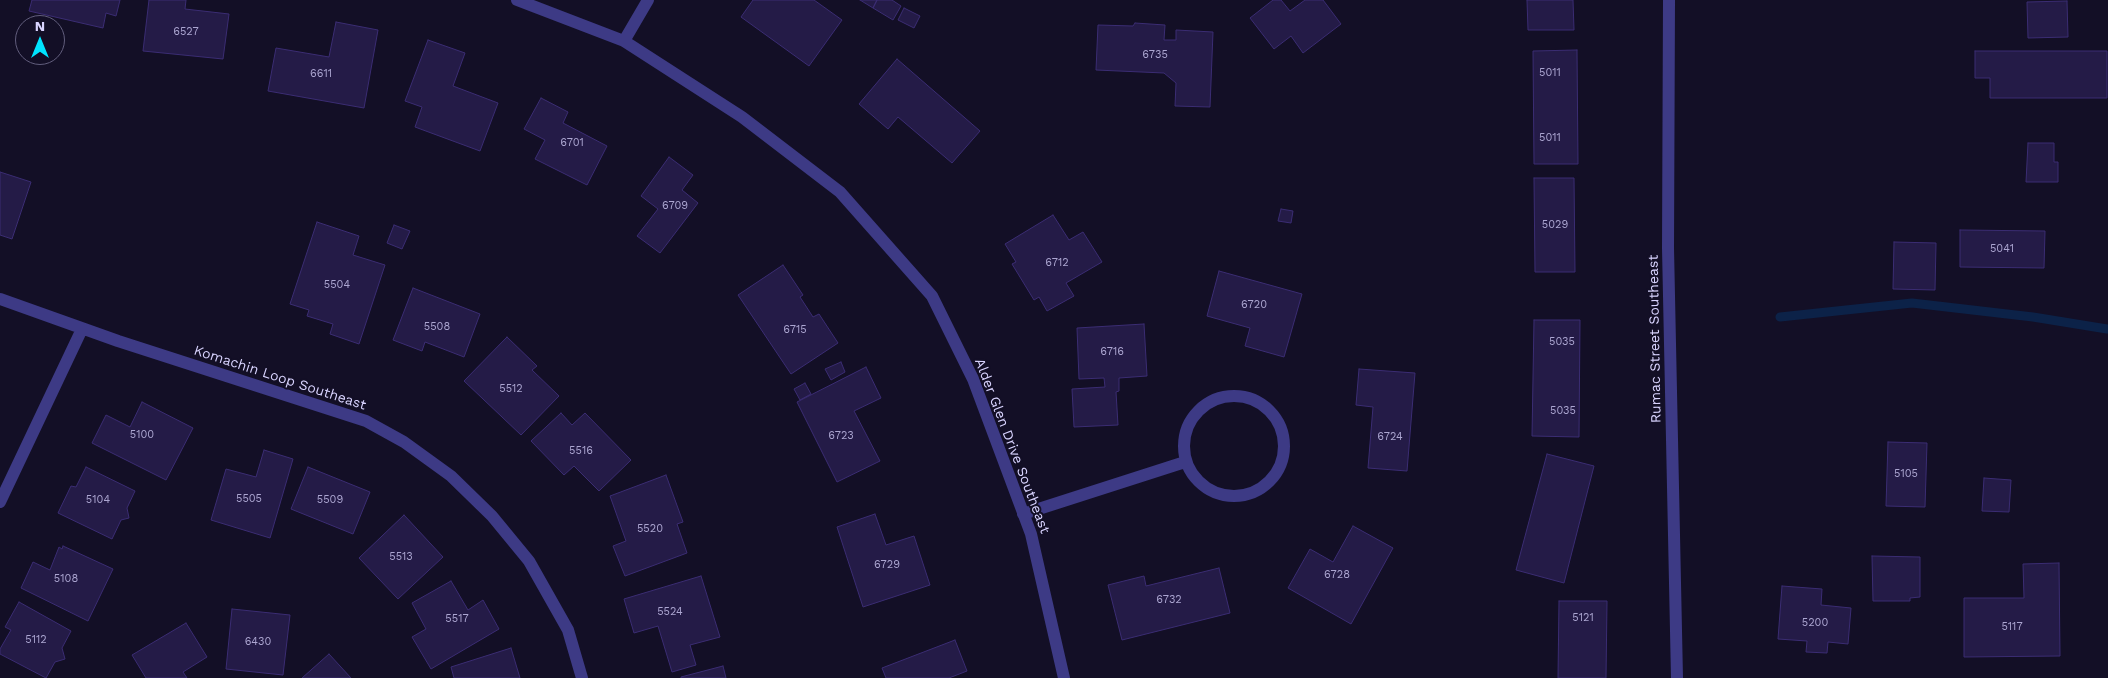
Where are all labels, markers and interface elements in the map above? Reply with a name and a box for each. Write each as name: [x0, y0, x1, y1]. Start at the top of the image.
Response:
north arrow: [15, 15, 65, 65]
text: N: [35, 18, 45, 34]
house number: 6527: [173, 25, 199, 39]
house number: 6735: [1142, 48, 1168, 62]
house number: 5011: [1539, 66, 1561, 80]
house number: 6611: [310, 67, 332, 81]
house number: 5011: [1539, 131, 1561, 145]
house number: 6701: [560, 136, 584, 150]
house number: 6709: [662, 199, 688, 213]
house number: 5029: [1542, 218, 1568, 232]
house number: 5041: [1990, 242, 2014, 256]
street label: Rumac Street Southeast: [1645, 255, 1665, 423]
house number: 6712: [1045, 256, 1069, 270]
house number: 5504: [324, 278, 350, 292]
house number: 6720: [1241, 298, 1267, 312]
house number: 5508: [424, 320, 450, 334]
house number: 6715: [783, 323, 807, 337]
house number: 5035: [1549, 335, 1575, 349]
street label: Komachin Loop Southeast: [192, 342, 368, 414]
house number: 6716: [1100, 345, 1124, 359]
street label: Alder Glen Drive Southeast: [971, 356, 1053, 536]
house number: 5512: [499, 382, 523, 396]
house number: 5035: [1550, 404, 1576, 418]
house number: 5100: [130, 428, 154, 442]
house number: 6723: [828, 429, 854, 443]
house number: 6724: [1377, 430, 1403, 444]
house number: 5516: [569, 444, 593, 458]
house number: 5105: [1894, 467, 1918, 481]
house number: 5505: [236, 492, 262, 506]
house number: 5104: [86, 493, 110, 507]
house number: 5509: [317, 493, 343, 507]
house number: 5520: [637, 522, 663, 536]
house number: 5513: [389, 550, 413, 564]
house number: 6729: [874, 558, 900, 572]
house number: 6728: [1324, 568, 1350, 582]
house number: 5108: [54, 572, 78, 586]
house number: 6732: [1156, 593, 1182, 607]
house number: 5524: [657, 605, 683, 619]
house number: 5121: [1572, 611, 1594, 625]
house number: 5517: [445, 612, 469, 626]
house number: 5200: [1802, 616, 1828, 630]
house number: 5117: [2001, 620, 2023, 634]
house number: 5112: [25, 633, 47, 647]
house number: 6430: [245, 635, 271, 649]

